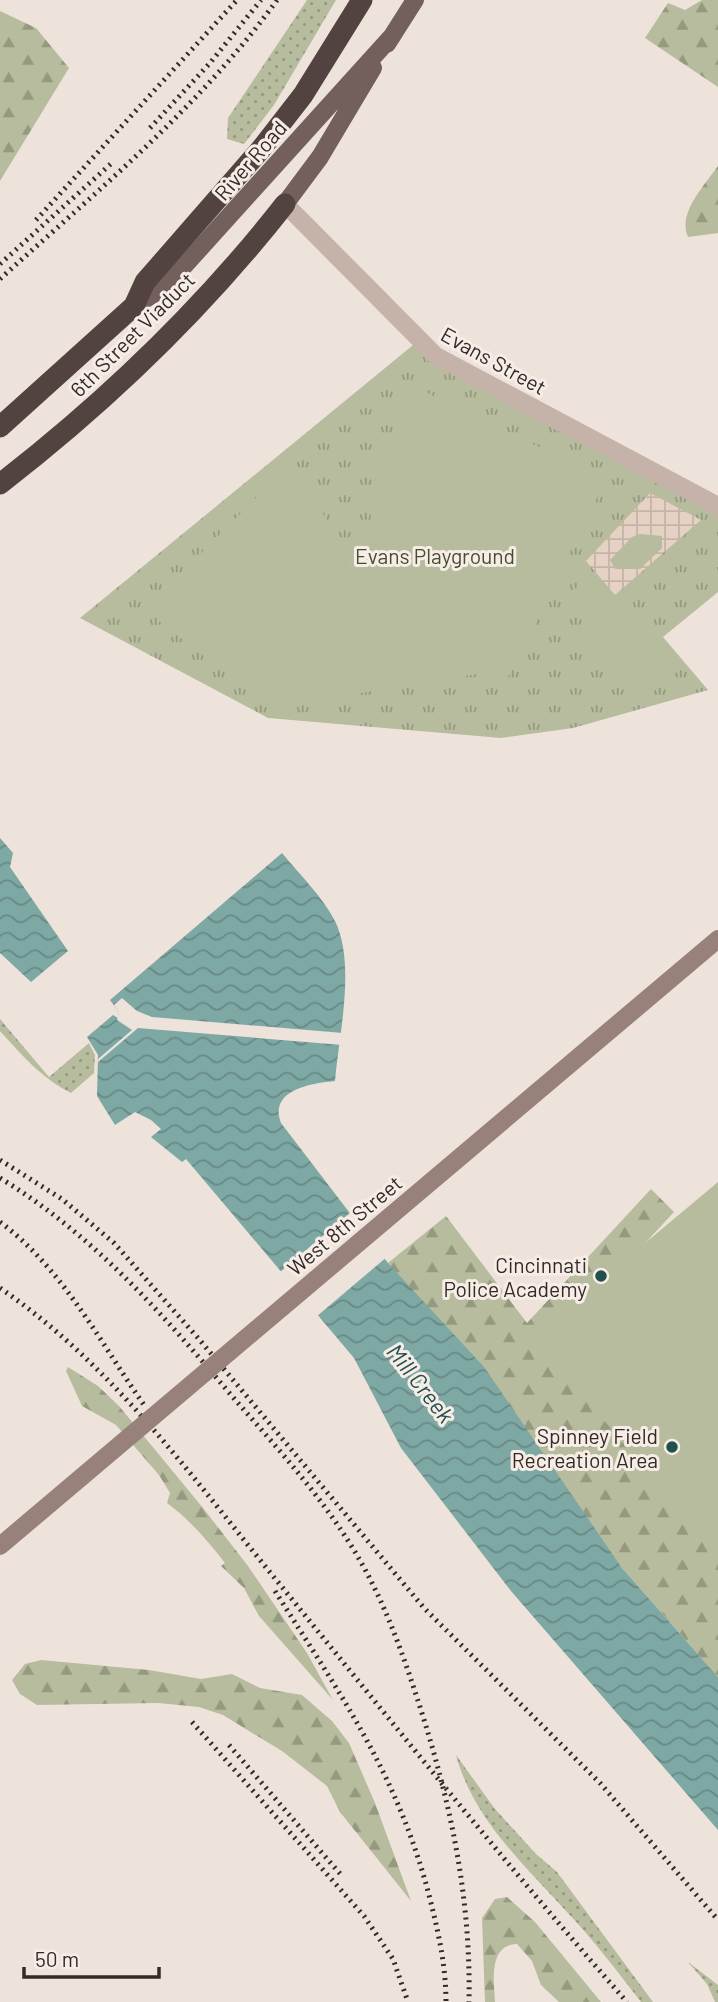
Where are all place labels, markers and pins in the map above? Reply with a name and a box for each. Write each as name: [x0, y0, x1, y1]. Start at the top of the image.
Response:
place label: Cincinnati Police Academy: [443, 1252, 587, 1301]
marker: Cincinnati Police Academy: [593, 1268, 609, 1284]
place label: Spinney Field Recreation Area: [512, 1423, 658, 1472]
marker: Spinney Field Recreation Area: [664, 1439, 680, 1455]

